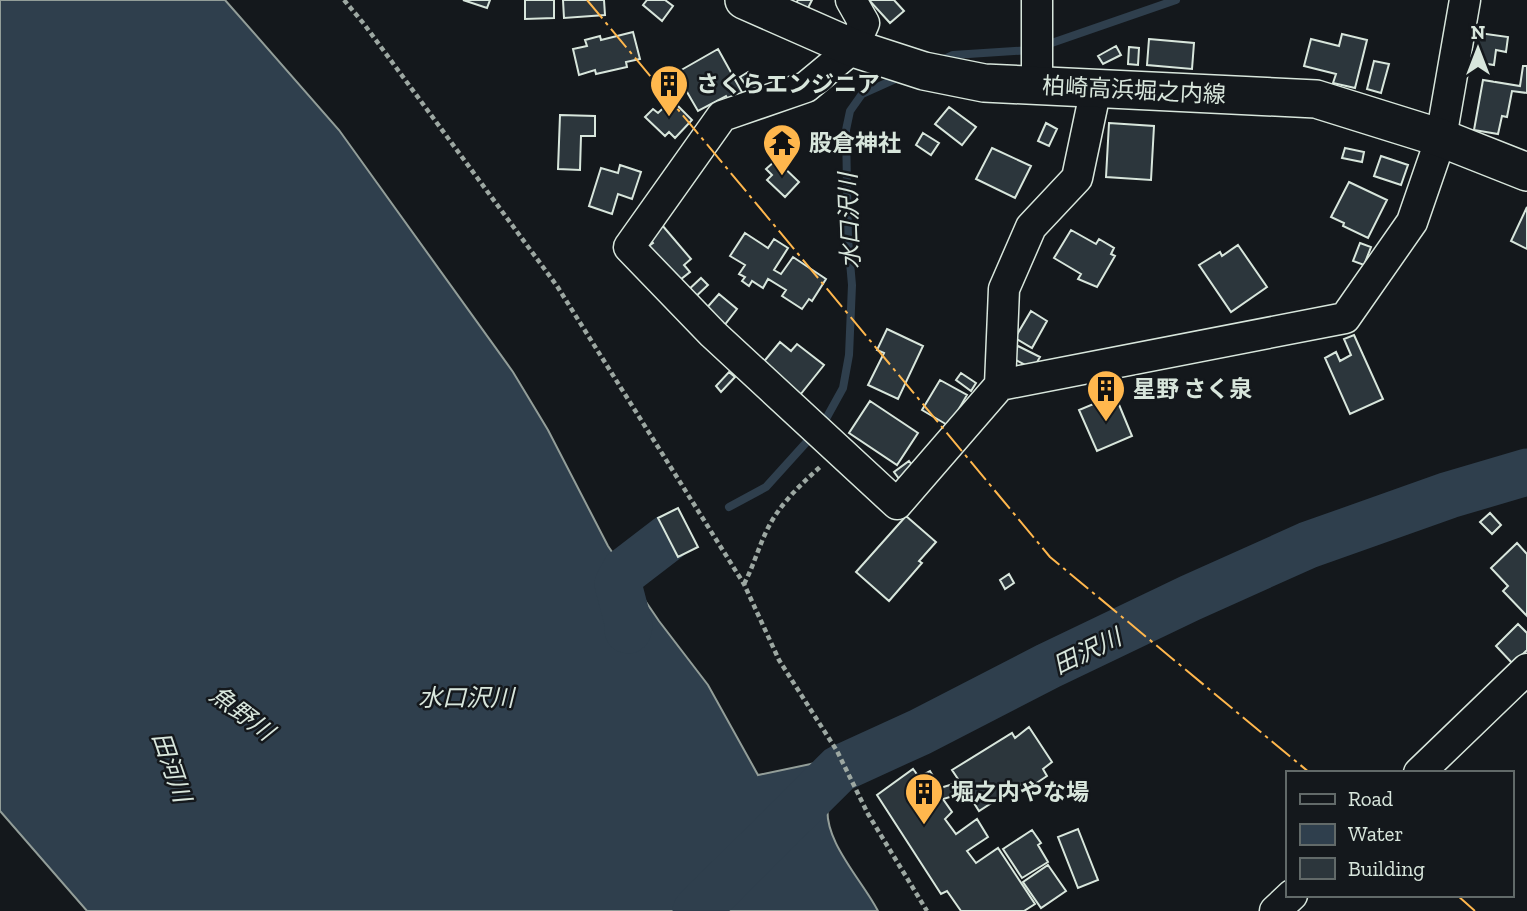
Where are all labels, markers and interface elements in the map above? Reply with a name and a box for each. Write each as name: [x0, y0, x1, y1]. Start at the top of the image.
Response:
north arrow: [1443, 14, 1513, 84]
text: N: [1471, 21, 1485, 44]
building icon: さくらエンジニア: [648, 63, 690, 118]
place label: さくらエンジニア: [696, 70, 880, 98]
street label: 柏崎高浜堀之内線: [1041, 71, 1227, 109]
temple icon: 股倉神社: [761, 122, 803, 177]
place label: 股倉神社: [809, 129, 901, 157]
water label: 水口沢川: [833, 170, 865, 269]
building icon: 星野 さく泉: [1085, 368, 1127, 423]
place label: 星野 さく泉: [1133, 375, 1252, 403]
water label: 田沢川: [1048, 621, 1128, 680]
water label: 魚野川: [205, 680, 282, 748]
water label: 水口沢川: [418, 683, 517, 712]
water label: 田河川: [147, 728, 198, 809]
building icon: 堀之内やな場: [903, 771, 945, 826]
legend: [1286, 771, 1513, 897]
place label: 堀之内やな場: [951, 778, 1089, 806]
text: Road: [1348, 786, 1394, 811]
text: Water: [1348, 821, 1403, 846]
text: Building: [1348, 856, 1425, 881]

